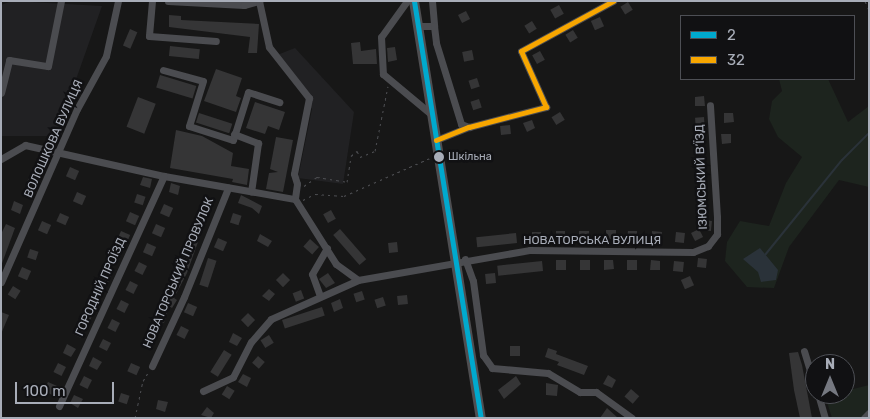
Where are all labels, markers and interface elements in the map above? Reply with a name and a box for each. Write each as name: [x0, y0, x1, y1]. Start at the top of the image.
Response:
legend: [680, 15, 855, 80]
text: 2: [727, 26, 736, 44]
text: 32: [727, 51, 745, 69]
street label: ВОЛОШКОВА ВУЛИЦЯ: [22, 78, 86, 200]
street label: ІЗЮМСЬКИЙ В’ЇЗД: [693, 124, 711, 230]
place label: Шкільна: [448, 150, 492, 164]
marker: Шкільна: [434, 152, 444, 162]
street label: НОВАТОРСЬКИЙ ПРОВУЛОК: [141, 195, 217, 351]
street label: НОВАТОРСЬКА ВУЛИЦЯ: [523, 234, 661, 248]
street label: ГОРОДНІЙ ПРОЇЗД: [73, 236, 129, 338]
north arrow: [805, 354, 855, 404]
text: N: [825, 356, 835, 373]
scale bar: [18, 372, 116, 404]
text: 100 m: [23, 382, 65, 400]

